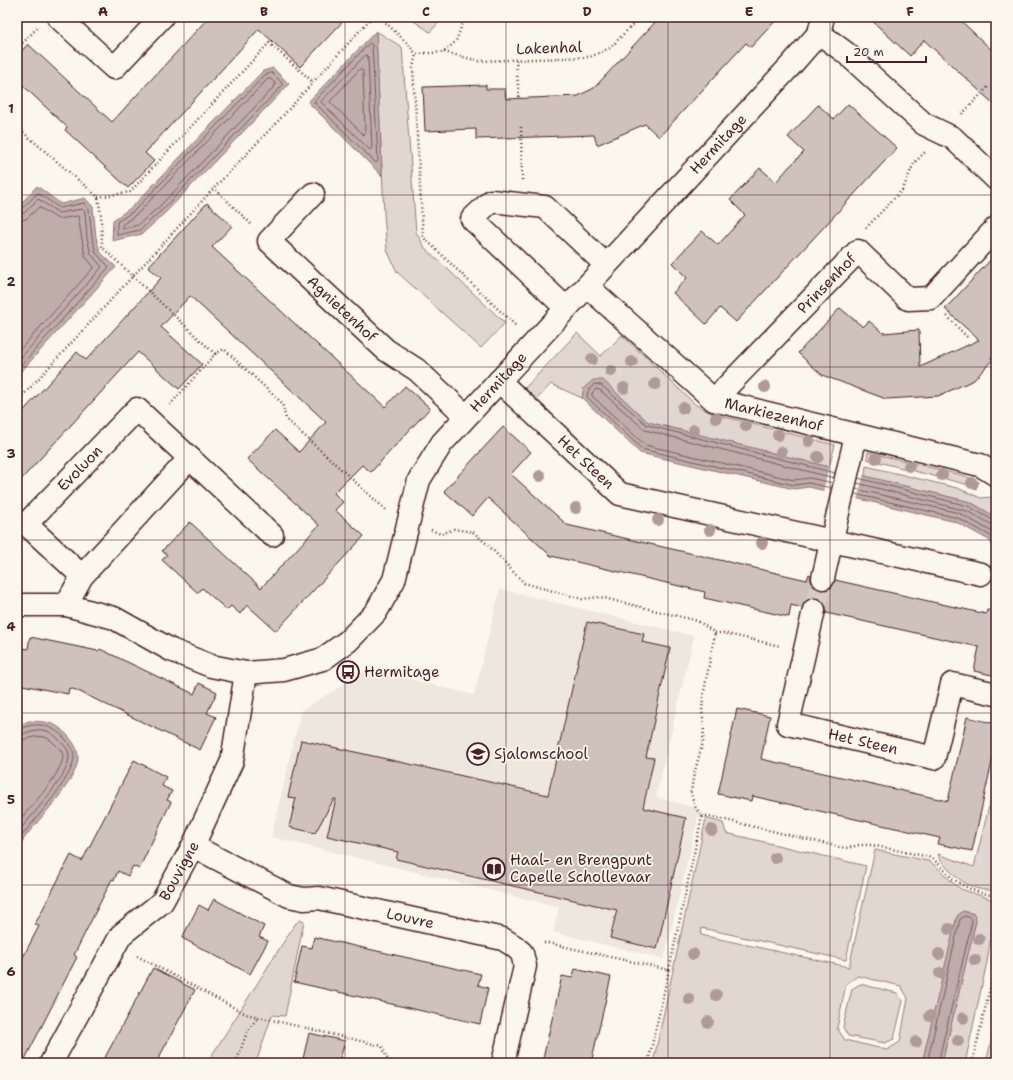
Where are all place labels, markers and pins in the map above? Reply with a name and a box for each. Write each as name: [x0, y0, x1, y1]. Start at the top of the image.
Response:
bus stop icon: Hermitage: [335, 659, 361, 685]
place label: Hermitage: [364, 662, 439, 682]
school or university icon: Sjalomschool: [465, 741, 491, 767]
place label: Sjalomschool: [494, 744, 589, 764]
place label: Haal- en Brengpunt Capelle Schollevaar: [510, 850, 652, 887]
library icon: Haal- en Brengpunt Capelle Schollevaar: [481, 856, 507, 882]

